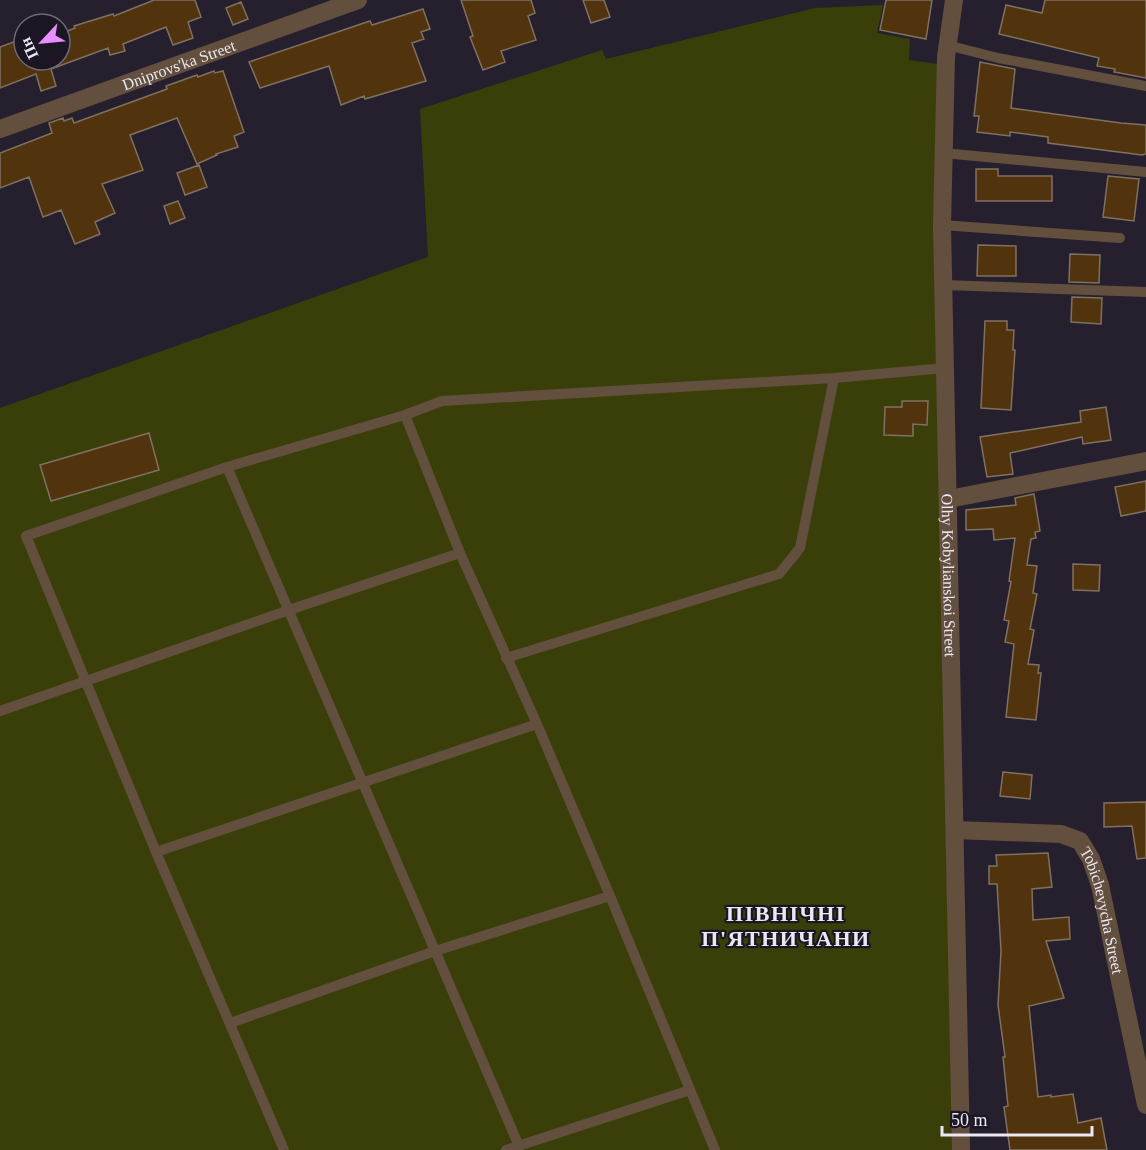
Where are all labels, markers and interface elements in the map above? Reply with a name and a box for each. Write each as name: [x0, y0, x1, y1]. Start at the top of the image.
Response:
north arrow: [12, 12, 72, 72]
text: Пн: [17, 35, 41, 62]
street label: Dniprovs'ka Street: [120, 36, 238, 93]
street label: Olhy Kobylianskoi Street: [939, 493, 959, 658]
street label: Tobichevycha Street: [1077, 844, 1127, 976]
district label: ПІВНІЧНІ П'ЯТНИЧАНИ: [701, 901, 871, 951]
scale bar: [942, 1099, 1092, 1137]
text: 50 m: [951, 1110, 988, 1130]

